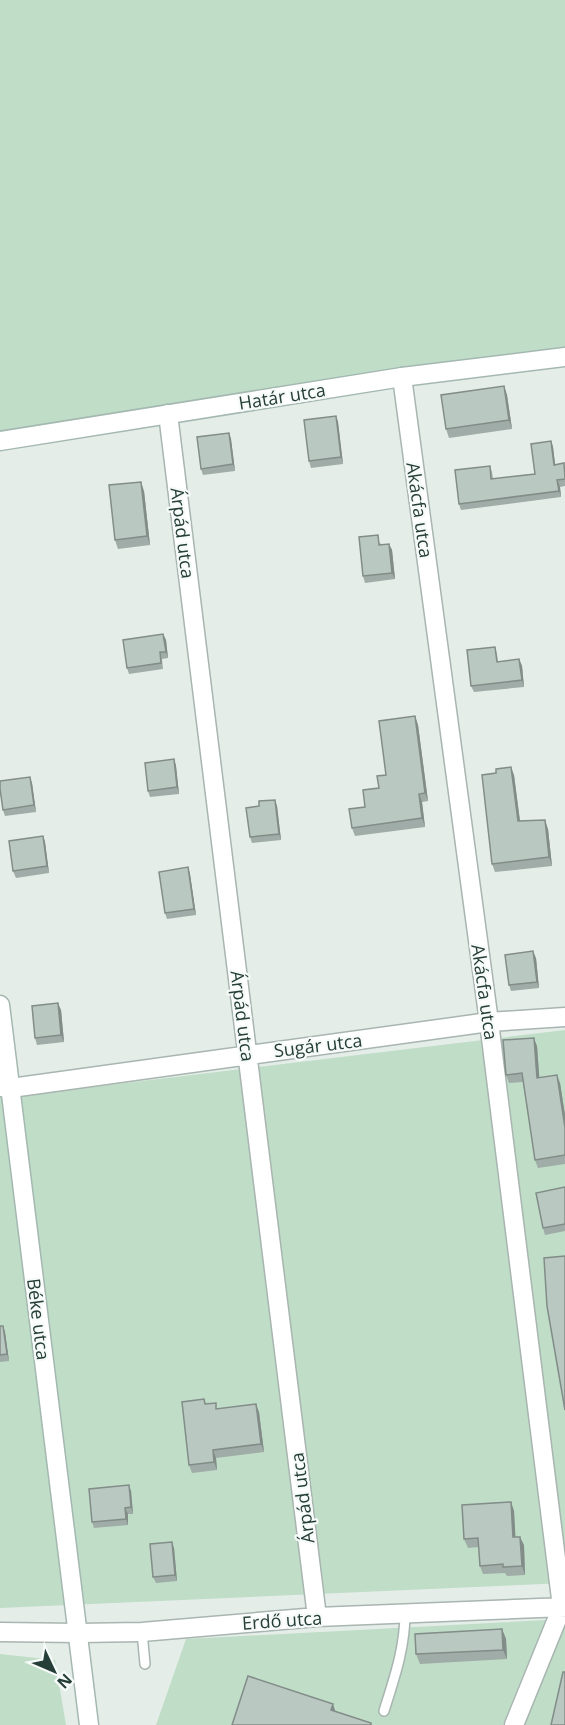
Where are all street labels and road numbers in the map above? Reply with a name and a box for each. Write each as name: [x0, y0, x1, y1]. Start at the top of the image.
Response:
street label: Határ utca: [237, 377, 327, 415]
street label: Akácfa utca: [401, 461, 439, 559]
street label: Árpád utca: [166, 486, 200, 580]
street label: Akácfa utca: [466, 943, 504, 1041]
street label: Árpád utca: [226, 969, 260, 1063]
street label: Sugár utca: [272, 1028, 364, 1062]
street label: Béke utca: [22, 1277, 56, 1361]
street label: Árpád utca: [285, 1451, 319, 1545]
street label: Erdő utca: [241, 1605, 323, 1635]

